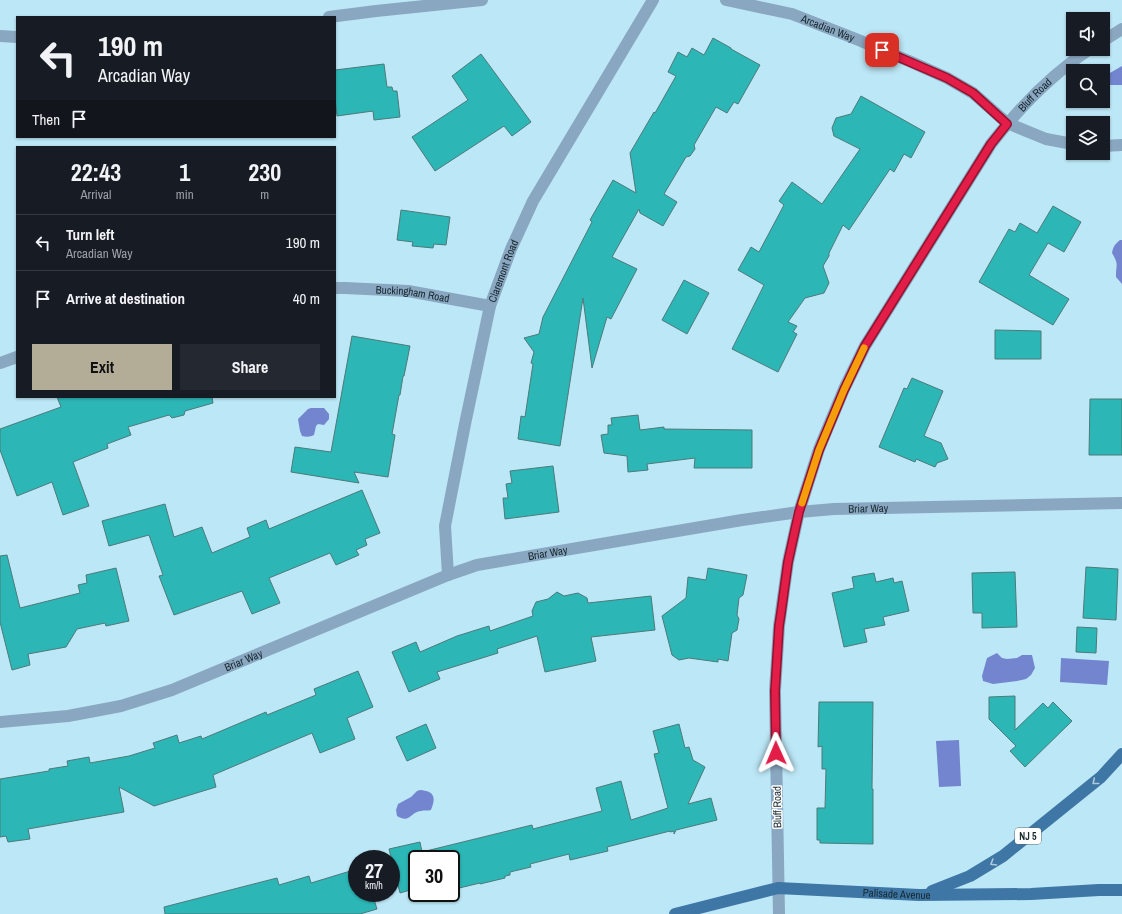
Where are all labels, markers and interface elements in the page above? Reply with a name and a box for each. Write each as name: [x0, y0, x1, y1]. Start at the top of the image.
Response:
street label: Arcadian Way: [798, 11, 857, 45]
map controls: [1066, 12, 1110, 160]
button: sound: [1066, 12, 1110, 56]
text: 190 m: [98, 27, 163, 65]
icon: left: [32, 32, 84, 84]
pin: [865, 33, 899, 67]
icon: arrive: [871, 39, 893, 61]
text: Arcadian Way: [98, 63, 190, 88]
button: search: [1066, 64, 1110, 108]
street label: Bluff Road: [1015, 75, 1055, 114]
icon: arrive: [68, 108, 90, 130]
text: Then: [32, 109, 60, 130]
button: layers: [1066, 116, 1110, 160]
text: 22:43: [71, 156, 121, 188]
text: 1: [179, 156, 190, 188]
text: 230: [248, 156, 281, 188]
text: Arrival: [81, 186, 111, 203]
text: min: [176, 186, 194, 203]
text: m: [260, 186, 269, 203]
text: Turn left: [66, 224, 114, 245]
icon: left: [32, 232, 54, 254]
text: 190 m: [286, 232, 320, 253]
street label: Claremont Road: [485, 237, 521, 304]
text: Arcadian Way: [66, 245, 133, 262]
street label: Buckingham Road: [375, 282, 451, 305]
icon: arrive: [32, 288, 54, 310]
text: Arrive at destination: [66, 288, 185, 309]
text: 40 m: [293, 288, 320, 309]
button: Exit: [32, 344, 172, 390]
button: Share: [180, 344, 320, 390]
street label: Briar Way: [848, 501, 889, 516]
street label: Briar Way: [527, 543, 569, 563]
street label: Briar Way: [222, 646, 265, 674]
position arrow: [755, 732, 797, 774]
one-way arrow: [1092, 777, 1099, 784]
street label: Bluff Road: [770, 786, 784, 828]
road number: NJ 5: [1015, 828, 1041, 844]
speed limit sign: 30: [408, 850, 460, 902]
text: 27: [365, 857, 383, 884]
one-way arrow: [990, 858, 997, 865]
text: km/h: [365, 879, 383, 892]
street label: Palisade Avenue: [862, 885, 931, 902]

